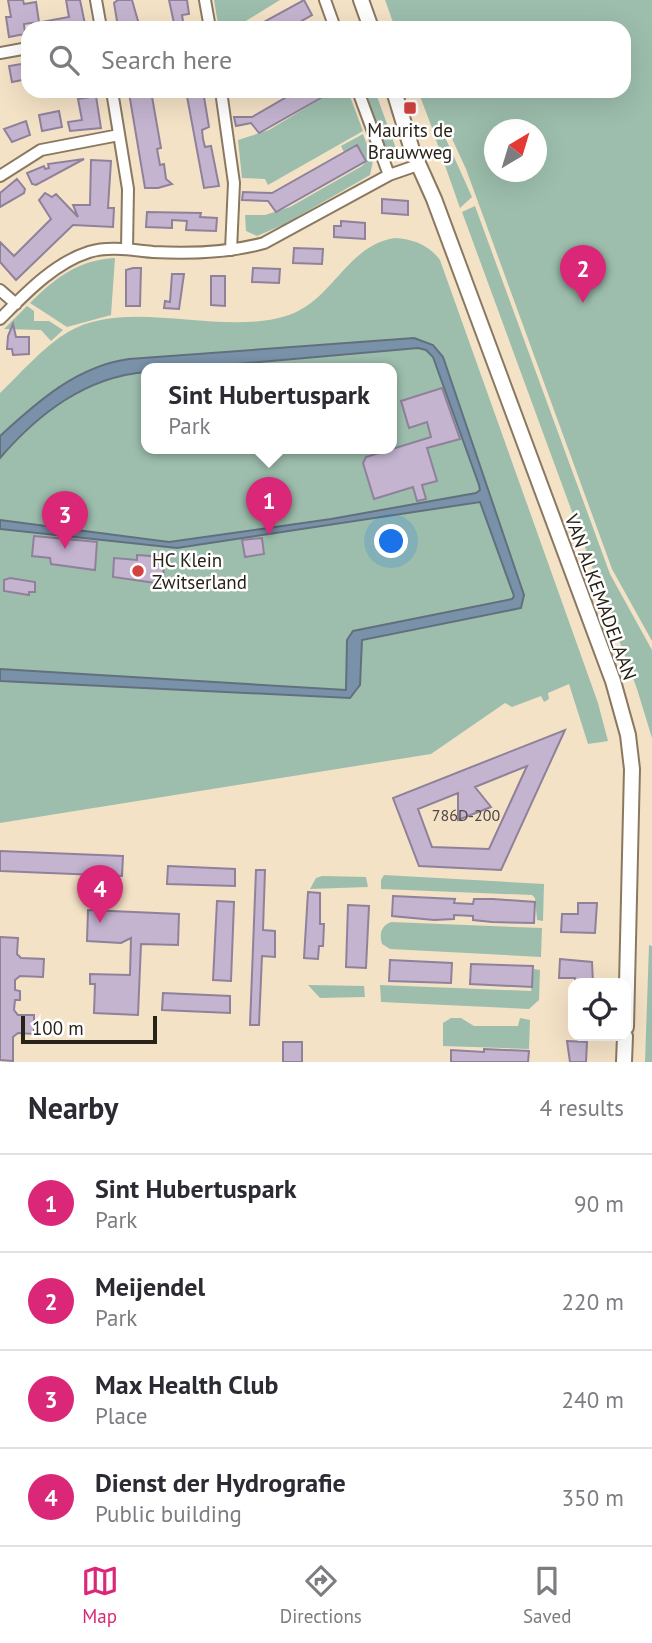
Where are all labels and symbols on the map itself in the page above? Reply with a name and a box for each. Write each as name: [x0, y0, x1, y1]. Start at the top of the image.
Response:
marker: Maurits de Brauwweg: [402, 100, 418, 116]
place label: Maurits de Brauwweg: [367, 118, 453, 164]
north arrow: [484, 119, 547, 182]
pin: 2: [560, 245, 606, 303]
pin: 1: [246, 477, 292, 535]
pin: 3: [42, 491, 88, 549]
street label: VAN ALKEMADELAAN: [560, 510, 642, 683]
your location: [374, 524, 408, 558]
place label: HC Klein Zwitserland: [152, 548, 247, 594]
marker: HC Klein Zwitserland: [130, 563, 146, 579]
house number: 786D-200: [432, 805, 501, 825]
pin: 4: [77, 865, 123, 923]
scale bar: [21, 1013, 158, 1045]

